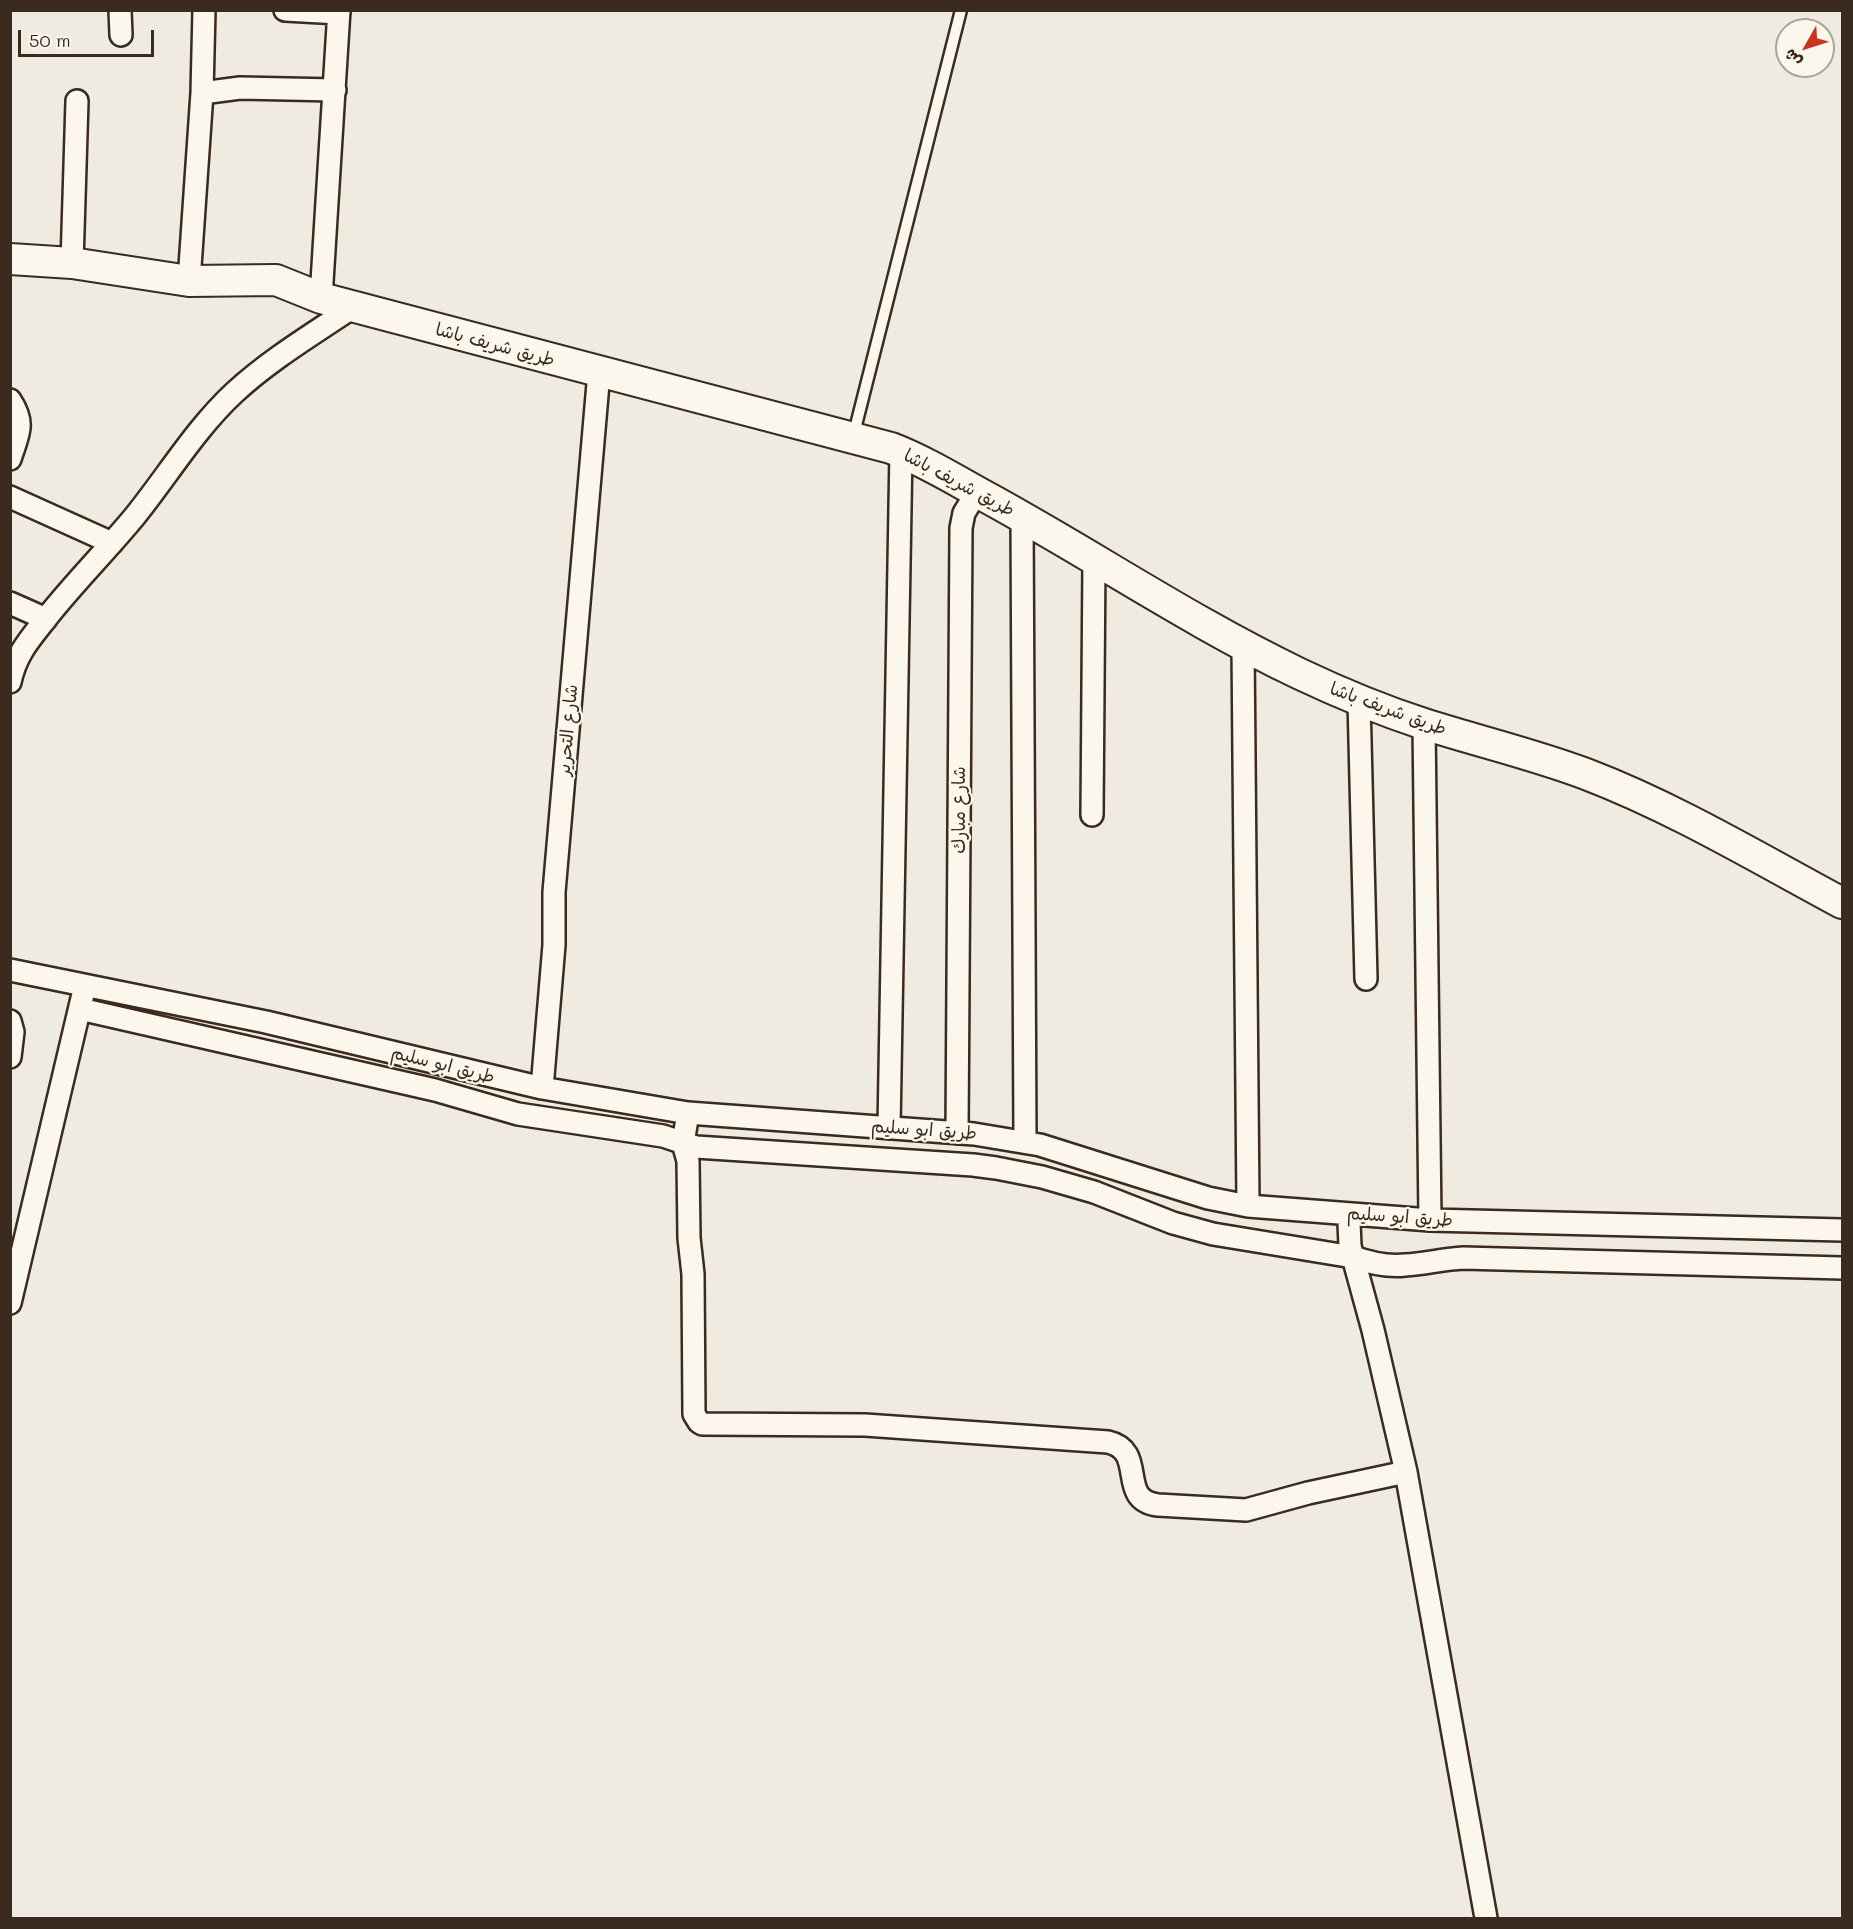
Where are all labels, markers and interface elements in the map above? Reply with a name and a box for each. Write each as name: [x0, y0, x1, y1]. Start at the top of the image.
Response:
scale bar: [21, 18, 158, 56]
north arrow: [1775, 18, 1835, 78]
text: 50 m: [29, 28, 71, 52]
text: ش: [1778, 45, 1806, 72]
street label: طريق شريف باشا: [433, 319, 557, 371]
street label: طريق شريف باشا: [900, 445, 1018, 521]
street label: طريق شريف باشا: [1327, 678, 1449, 740]
street label: شارع التحرير: [553, 684, 583, 776]
street label: شارع مبارك: [948, 766, 970, 854]
street label: طريق ابو سليم: [389, 1042, 497, 1088]
street label: طريق ابو سليم: [870, 1116, 978, 1144]
street label: طريق ابو سليم: [1346, 1203, 1454, 1231]

